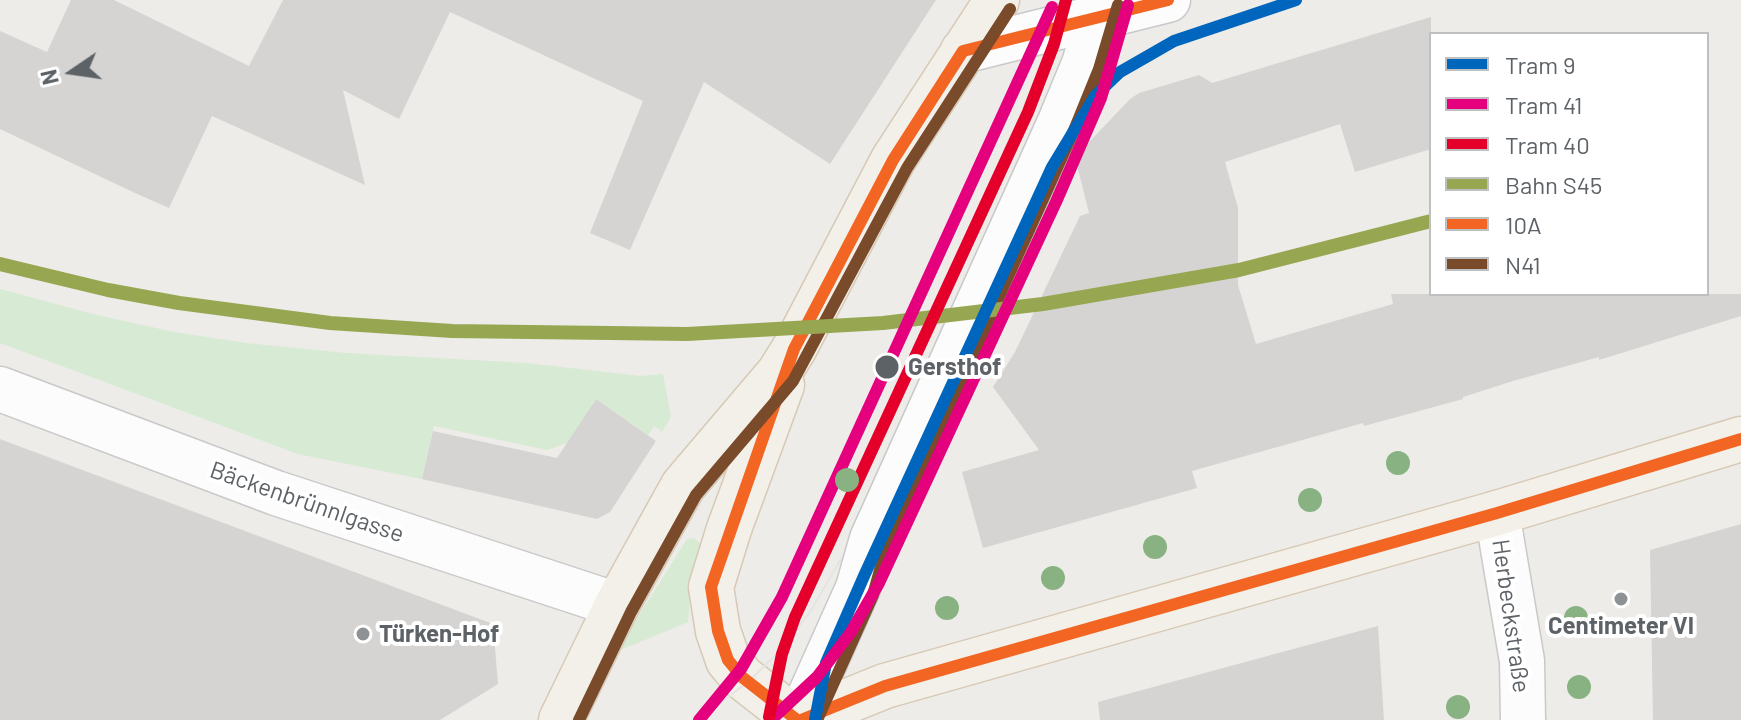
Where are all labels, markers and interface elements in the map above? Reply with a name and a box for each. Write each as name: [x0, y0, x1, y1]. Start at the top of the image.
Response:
north arrow: [32, 32, 112, 112]
legend: [1429, 32, 1709, 296]
text: Tram 9: [1505, 50, 1576, 79]
text: N: [34, 67, 63, 87]
text: Tram 41: [1505, 90, 1582, 119]
text: Tram 40: [1505, 130, 1590, 159]
text: Bahn S45: [1505, 170, 1602, 199]
text: 10A: [1505, 210, 1542, 239]
text: N41: [1505, 250, 1541, 279]
marker: Gersthof: [873, 353, 901, 381]
place label: Gersthof: [908, 353, 1001, 381]
street label: Bäckenbrünnlgasse: [206, 455, 408, 549]
street label: Herbeckstraße: [1486, 537, 1536, 695]
marker: Centimeter VI: [1612, 590, 1630, 608]
place label: Centimeter VI: [1548, 612, 1694, 640]
place label: Türken-Hof: [379, 620, 499, 648]
marker: Türken-Hof: [354, 625, 372, 643]

